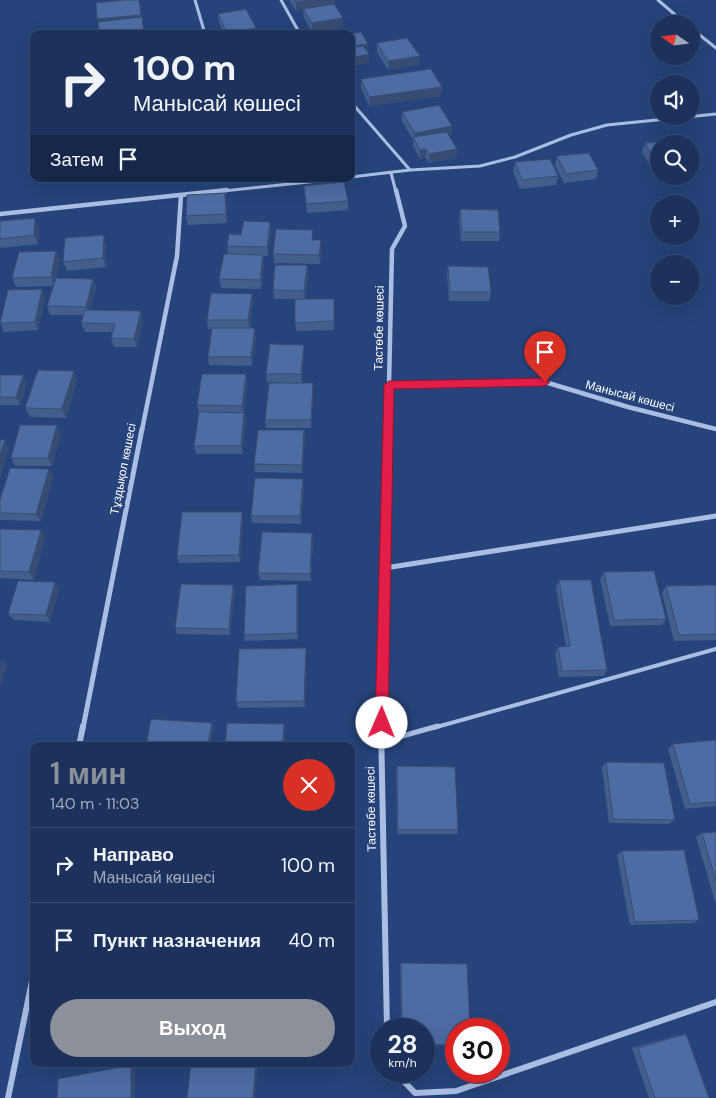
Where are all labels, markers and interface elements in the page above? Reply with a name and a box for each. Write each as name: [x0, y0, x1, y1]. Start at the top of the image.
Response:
north arrow: [650, 15, 700, 65]
map controls: [650, 15, 700, 305]
text: 100 m: [133, 45, 236, 91]
icon: right: [50, 50, 115, 115]
button: sound: [650, 75, 700, 125]
text: Манысай көшесі: [133, 89, 301, 118]
button: search: [650, 135, 700, 185]
icon: arrive: [114, 145, 142, 173]
text: Затем: [50, 147, 104, 172]
button: +: [650, 195, 700, 245]
button: −: [650, 255, 700, 305]
street label: Тастөбе көшесі: [370, 285, 388, 371]
pin: [524, 331, 566, 382]
icon: arrive: [531, 338, 559, 366]
street label: Манысай көшесі: [584, 376, 676, 416]
street label: Тұздықол көшесі: [106, 422, 140, 516]
position arrow: [355, 696, 407, 748]
text: 1 мин: [50, 754, 127, 793]
button: close: [283, 759, 335, 811]
street label: Тастөбе көшесі: [362, 766, 380, 852]
text: 140 m · 11:03: [50, 793, 139, 814]
text: Направо: [93, 842, 174, 867]
icon: right: [50, 851, 78, 879]
text: 100 m: [281, 853, 335, 878]
text: Манысай көшесі: [93, 867, 215, 888]
icon: arrive: [50, 926, 78, 954]
text: Пункт назначения: [93, 928, 261, 953]
text: 40 m: [288, 928, 335, 953]
button: Выход: [50, 999, 335, 1057]
speed limit sign: 30: [445, 1018, 510, 1083]
text: 28: [387, 1028, 418, 1061]
text: km/h: [388, 1055, 417, 1071]

